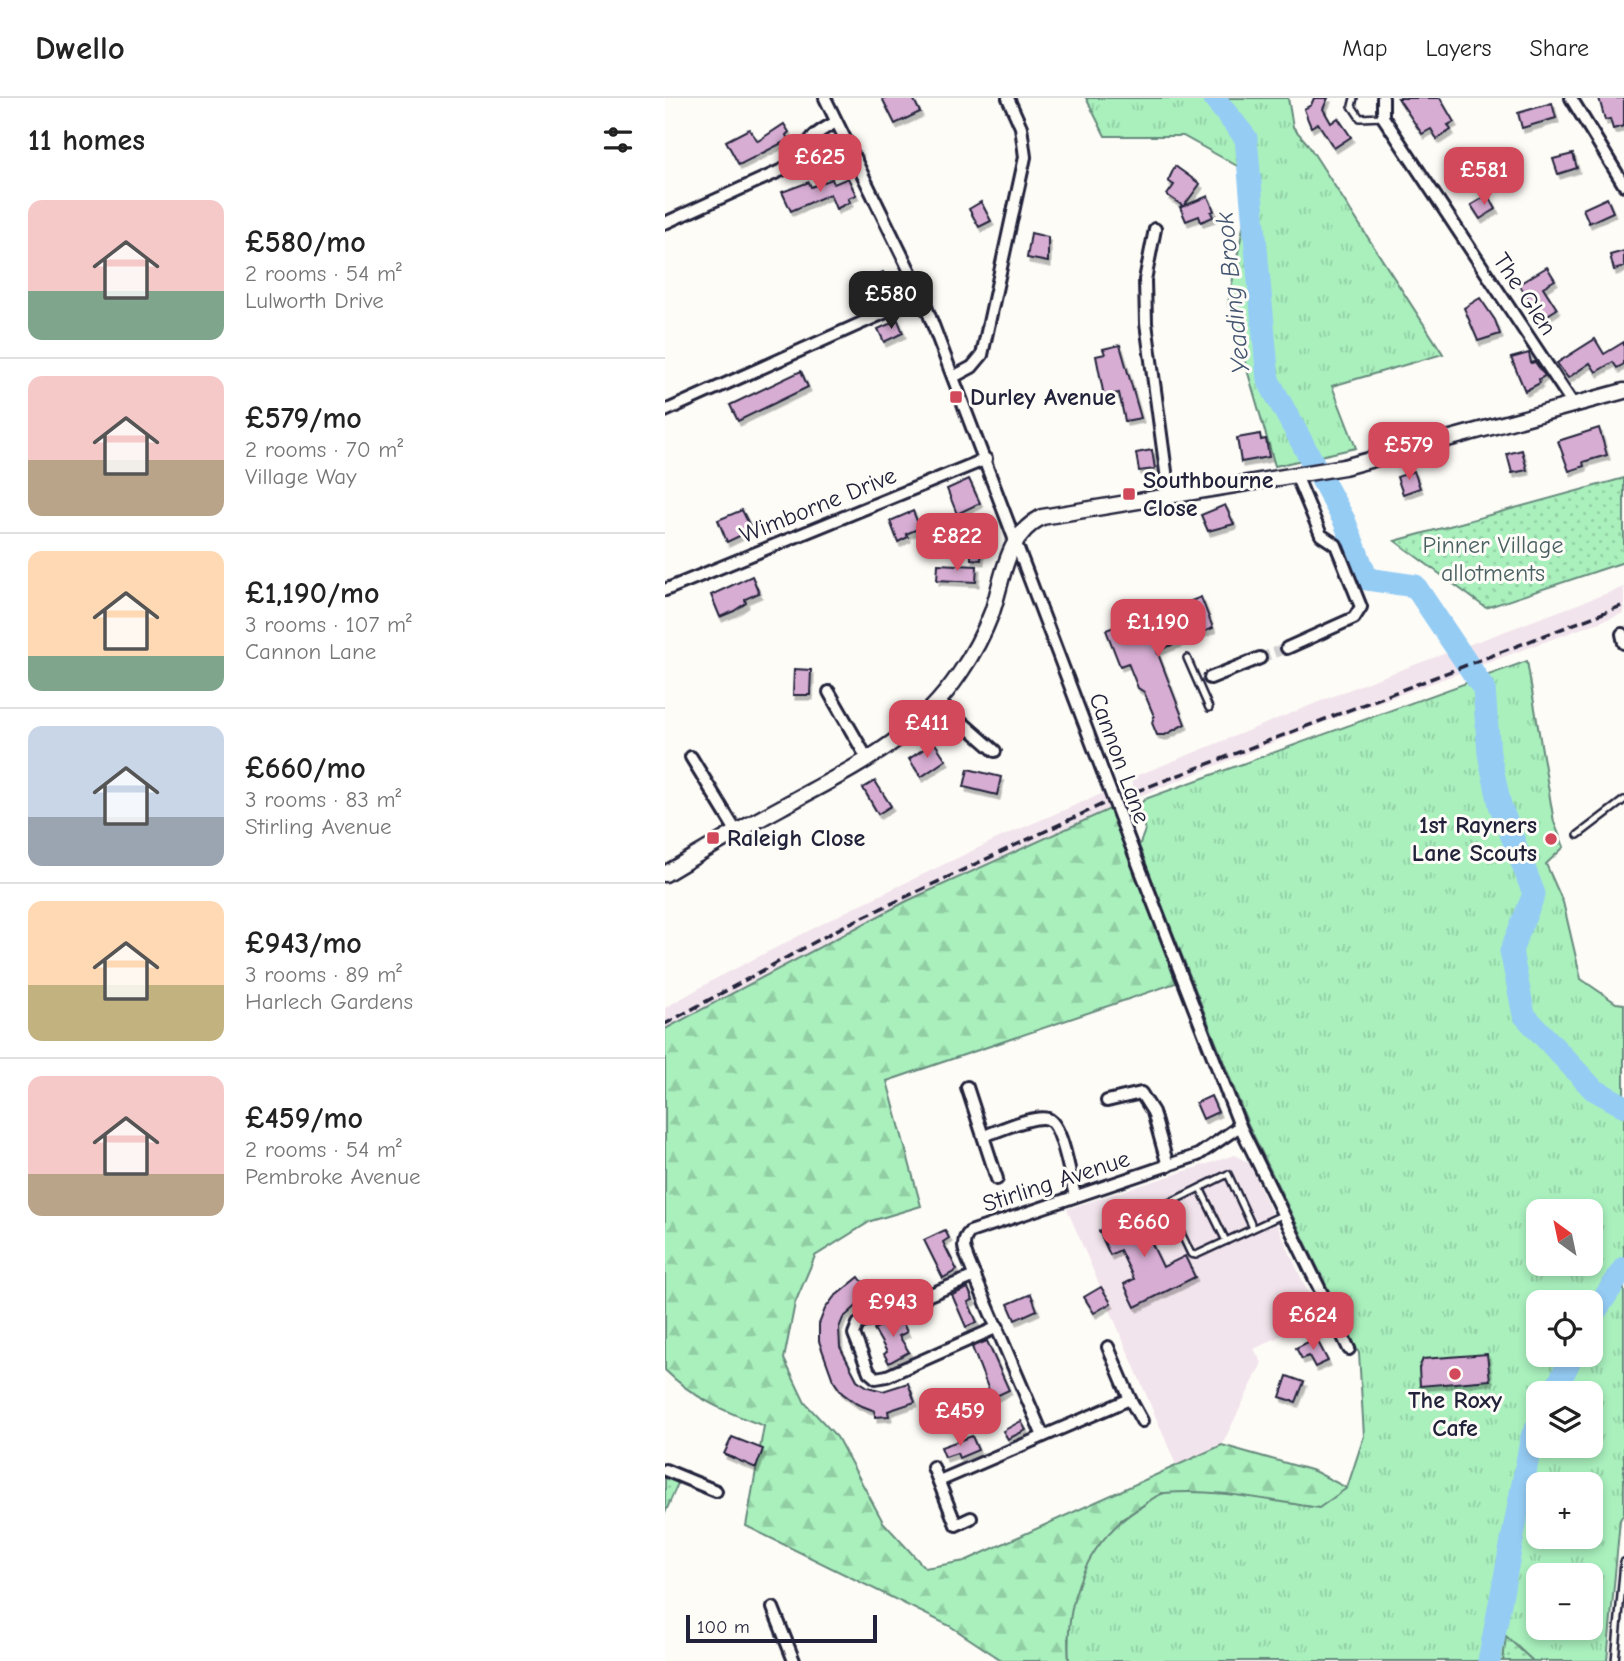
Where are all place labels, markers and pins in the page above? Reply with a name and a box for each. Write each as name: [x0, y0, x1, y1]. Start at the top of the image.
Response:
pin: £625: [779, 134, 861, 194]
pin: £581: [1443, 148, 1525, 207]
pin: £580: [850, 272, 932, 331]
place label: Durley Avenue: [970, 383, 1116, 411]
marker: Durley Avenue: [948, 389, 964, 405]
pin: £579: [1368, 422, 1450, 482]
place label: Southbourne Close: [1143, 466, 1274, 522]
marker: Southbourne Close: [1121, 486, 1137, 502]
pin: £822: [916, 514, 998, 573]
pin: £1,190: [1101, 600, 1215, 659]
pin: £411: [886, 700, 968, 760]
place label: 1st Rayners Lane Scouts: [1412, 811, 1537, 867]
place label: Raleigh Close: [727, 824, 866, 852]
marker: Raleigh Close: [705, 830, 721, 846]
marker: 1st Rayners Lane Scouts: [1543, 831, 1559, 847]
pin: £660: [1103, 1200, 1185, 1259]
pin: £943: [852, 1280, 934, 1339]
pin: £624: [1272, 1292, 1354, 1352]
marker: The Roxy Cafe: [1447, 1366, 1463, 1382]
place label: The Roxy Cafe: [1408, 1386, 1502, 1442]
pin: £459: [919, 1388, 1001, 1448]

